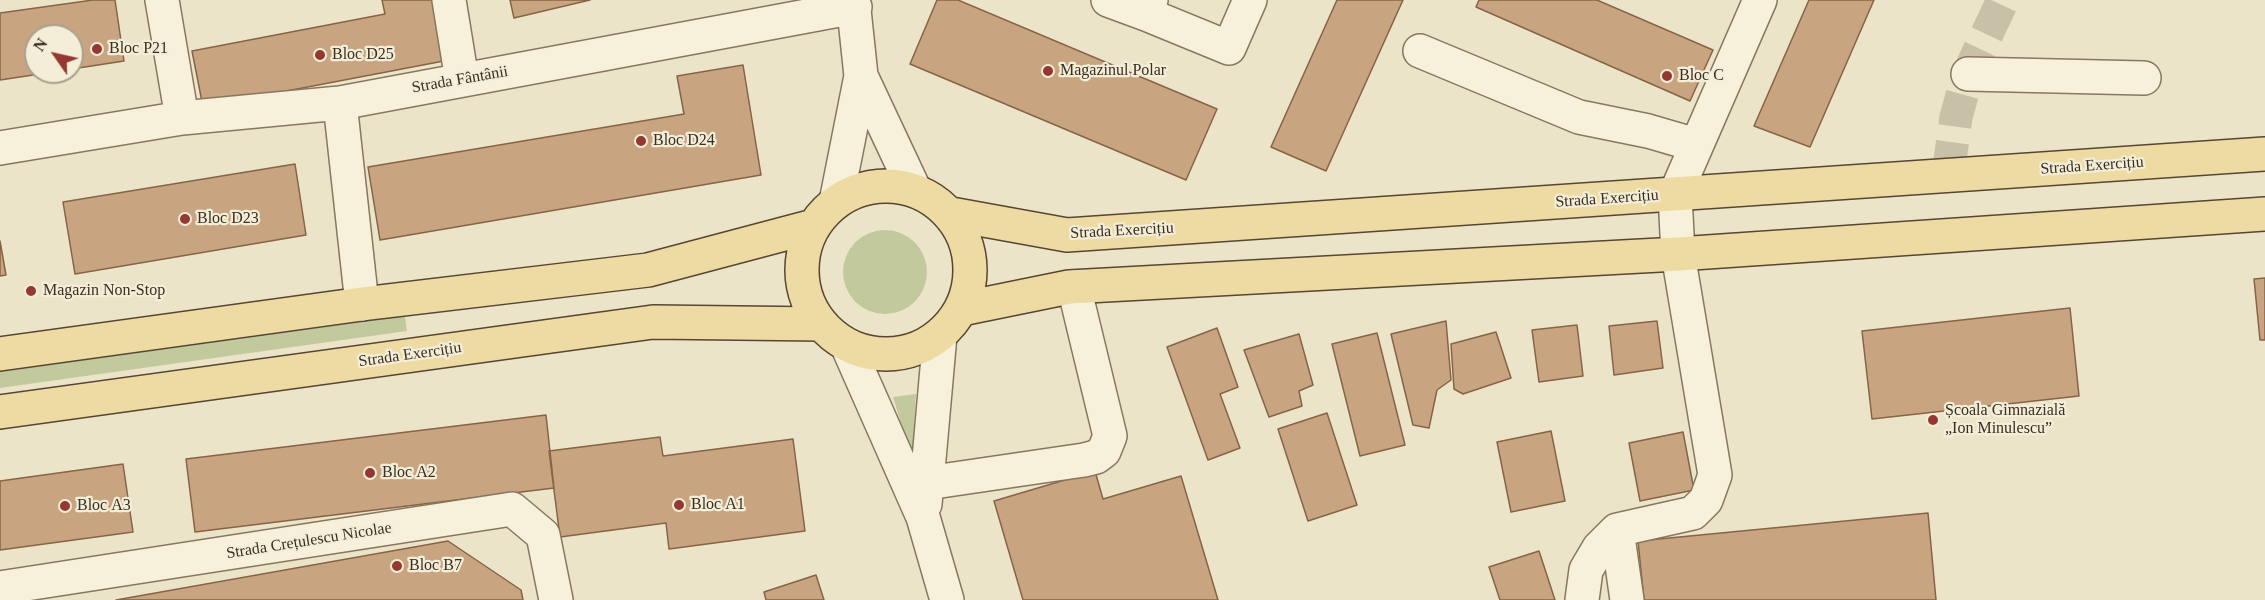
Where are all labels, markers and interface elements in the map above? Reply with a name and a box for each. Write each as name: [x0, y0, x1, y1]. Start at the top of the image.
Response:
north arrow: [24, 24, 84, 84]
text: N: [30, 35, 51, 54]
place label: Bloc P21: [109, 39, 168, 59]
marker: Bloc P21: [90, 42, 104, 56]
place label: Bloc D25: [332, 45, 394, 65]
marker: Bloc D25: [313, 48, 327, 62]
place label: Magazinul Polar: [1060, 61, 1166, 81]
street label: Strada Fântânii: [410, 62, 510, 98]
marker: Magazinul Polar: [1041, 64, 1055, 78]
place label: Bloc C: [1679, 66, 1724, 86]
marker: Bloc C: [1660, 69, 1674, 83]
place label: Bloc D24: [653, 131, 715, 151]
marker: Bloc D24: [634, 134, 648, 148]
street label: Strada Exercițiu: [2040, 153, 2144, 179]
street label: Strada Exercițiu: [1555, 186, 1659, 212]
place label: Bloc D23: [197, 209, 259, 229]
marker: Bloc D23: [178, 212, 192, 226]
street label: Strada Exercițiu: [1070, 219, 1174, 243]
place label: Magazin Non-Stop: [43, 281, 165, 301]
marker: Magazin Non-Stop: [24, 284, 38, 298]
street label: Strada Exercițiu: [357, 338, 463, 372]
place label: Școala Gimnazială „Ion Minulescu”: [1945, 401, 2065, 439]
marker: Școala Gimnazială „Ion Minulescu”: [1926, 413, 1940, 427]
place label: Bloc A2: [382, 463, 436, 483]
marker: Bloc A2: [363, 466, 377, 480]
place label: Bloc A1: [691, 495, 745, 515]
place label: Bloc A3: [77, 496, 131, 516]
marker: Bloc A1: [672, 498, 686, 512]
marker: Bloc A3: [58, 499, 72, 513]
street label: Strada Crețulescu Nicolae: [225, 518, 393, 564]
place label: Bloc B7: [409, 556, 462, 576]
marker: Bloc B7: [390, 559, 404, 573]

